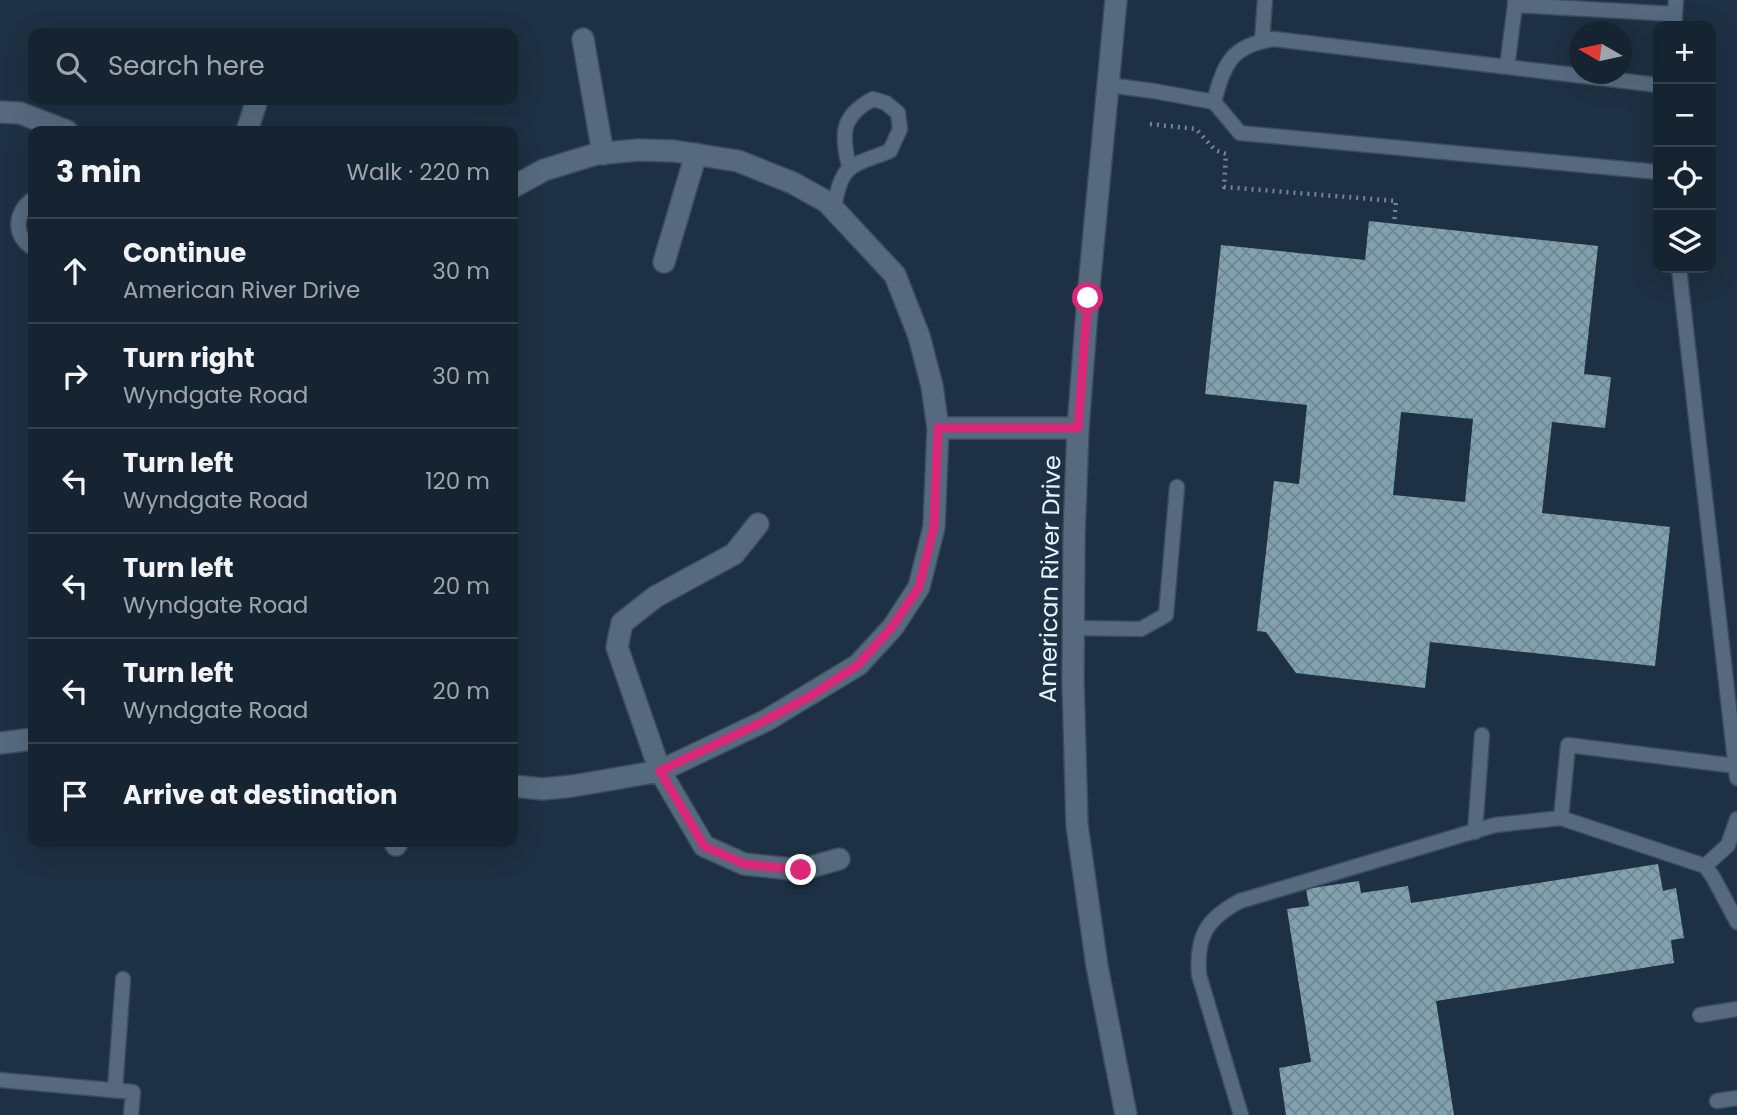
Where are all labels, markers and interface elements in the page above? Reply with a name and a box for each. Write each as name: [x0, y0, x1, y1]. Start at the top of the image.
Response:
north arrow: [1569, 21, 1632, 84]
map controls: [1653, 21, 1716, 273]
button: +: [1653, 21, 1716, 84]
search box: [28, 28, 518, 105]
icon: search: [52, 48, 90, 86]
text: Search here: [108, 48, 265, 84]
button: −: [1653, 84, 1716, 147]
button: locate: [1653, 147, 1716, 210]
text: 3 min: [56, 150, 141, 193]
text: Walk · 220 m: [347, 156, 490, 188]
button: layers: [1653, 210, 1716, 273]
text: Continue: [123, 235, 246, 271]
icon: ahead: [56, 252, 94, 290]
text: 30 m: [432, 255, 490, 287]
text: American River Drive: [123, 274, 360, 306]
route start: [1072, 282, 1103, 313]
text: Turn right: [123, 340, 255, 376]
icon: right: [56, 357, 94, 395]
text: 30 m: [432, 360, 490, 392]
text: Wyndgate Road: [123, 379, 308, 411]
text: Turn left: [123, 445, 234, 481]
street label: American River Drive: [1031, 455, 1068, 703]
icon: left: [56, 462, 94, 500]
text: 120 m: [425, 465, 490, 497]
text: Wyndgate Road: [123, 484, 308, 516]
text: Turn left: [123, 550, 234, 586]
icon: left: [56, 567, 94, 605]
text: 20 m: [432, 570, 490, 602]
text: Wyndgate Road: [123, 589, 308, 621]
text: Turn left: [123, 655, 234, 691]
icon: left: [56, 672, 94, 710]
text: 20 m: [432, 675, 490, 707]
text: Wyndgate Road: [123, 694, 308, 726]
icon: arrive: [56, 777, 94, 815]
text: Arrive at destination: [123, 777, 398, 813]
route end: [785, 854, 816, 885]

